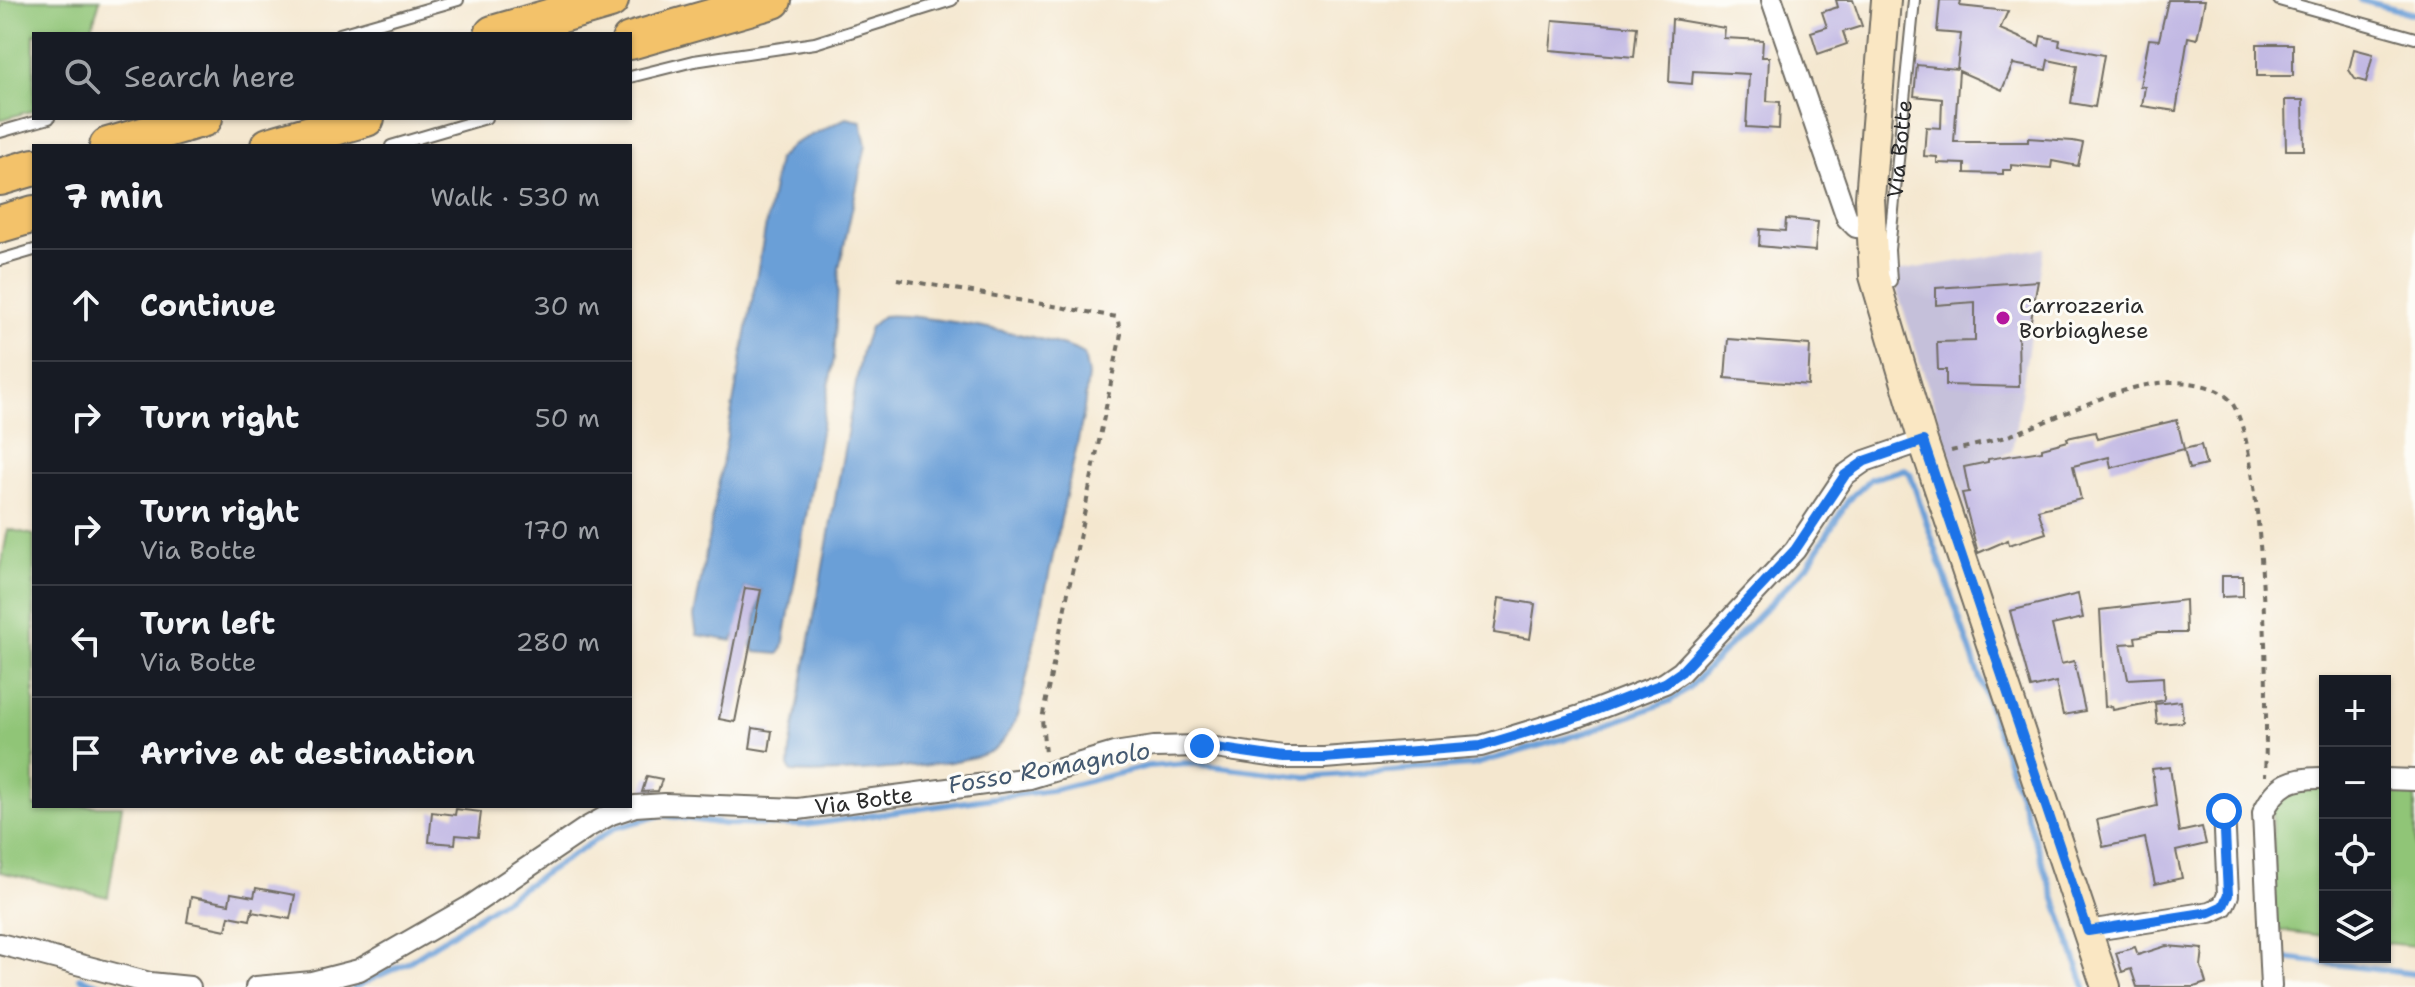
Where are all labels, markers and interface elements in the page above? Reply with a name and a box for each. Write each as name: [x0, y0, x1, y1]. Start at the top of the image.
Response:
search box: [32, 32, 632, 120]
icon: search: [60, 54, 104, 98]
text: Search here: [124, 56, 295, 97]
street label: Via Botte: [1880, 99, 1919, 200]
text: 7 min: [64, 173, 163, 219]
text: Walk · 530 m: [430, 179, 600, 214]
icon: ahead: [64, 283, 108, 327]
text: Continue: [140, 285, 276, 326]
text: 30 m: [533, 288, 600, 323]
place label: Carrozzeria Borbiaghese: [2019, 291, 2149, 345]
marker: Carrozzeria Borbiaghese: [1994, 309, 2012, 327]
icon: right: [64, 395, 108, 439]
text: Turn right: [140, 397, 299, 438]
text: 50 m: [535, 400, 600, 435]
text: Turn right: [140, 491, 299, 532]
icon: right: [64, 507, 108, 551]
text: 170 m: [523, 512, 600, 547]
text: Via Botte: [140, 532, 257, 567]
text: Turn left: [140, 603, 275, 644]
icon: left: [64, 619, 108, 663]
text: 280 m: [515, 624, 600, 659]
text: Via Botte: [140, 644, 257, 679]
map controls: [2319, 675, 2391, 963]
button: +: [2319, 675, 2391, 747]
route end: [1184, 728, 1220, 764]
icon: arrive: [64, 731, 108, 775]
text: Arrive at destination: [140, 733, 475, 774]
water label: Fosso Romagnolo: [945, 734, 1153, 802]
button: −: [2319, 747, 2391, 819]
street label: Via Botte: [813, 780, 915, 822]
route start: [2206, 793, 2242, 829]
button: locate: [2319, 819, 2391, 891]
button: layers: [2319, 891, 2391, 963]

